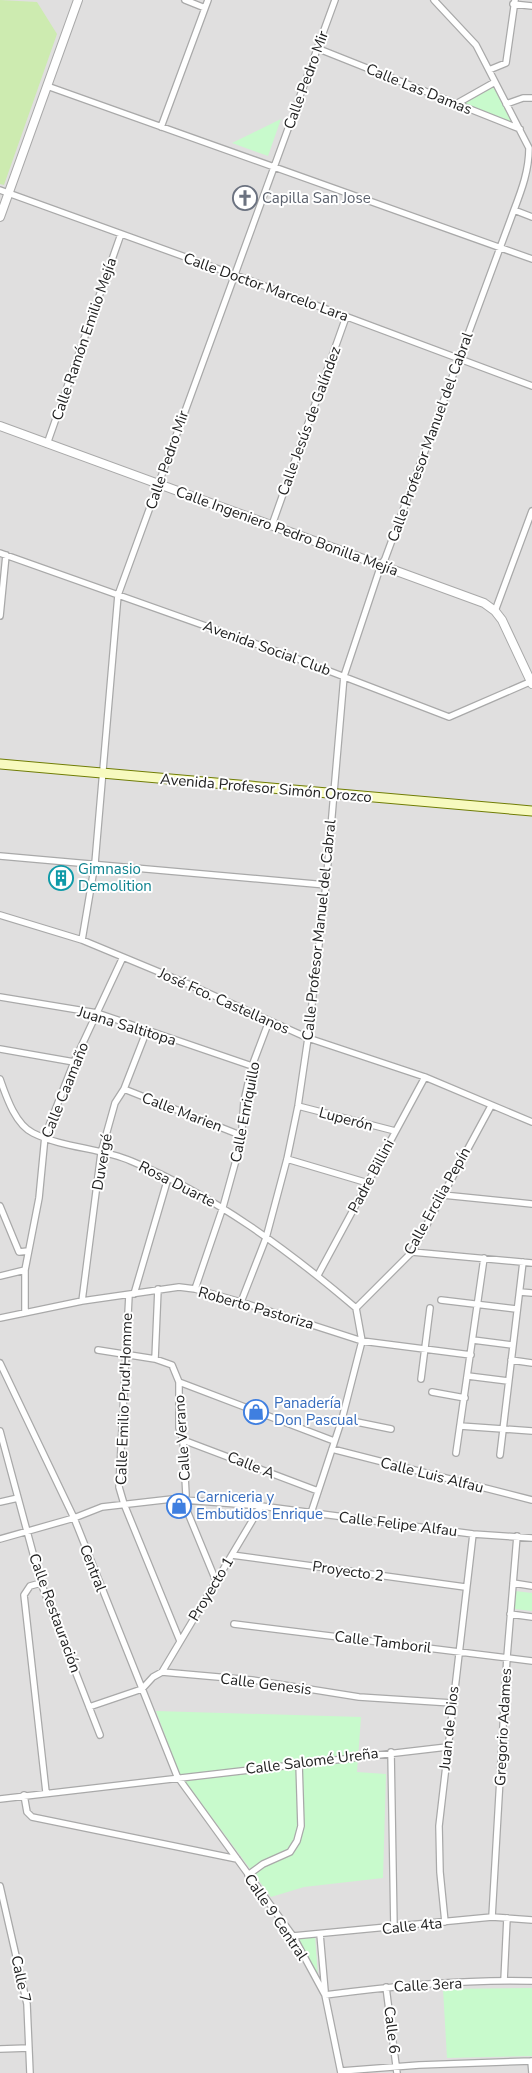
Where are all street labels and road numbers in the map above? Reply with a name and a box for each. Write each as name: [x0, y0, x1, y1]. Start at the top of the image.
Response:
street label: Calle Pedro Mir: [279, 27, 333, 132]
street label: Calle Las Damas: [363, 59, 475, 119]
street label: Calle Doctor Marcelo Lara: [181, 248, 351, 326]
street label: Calle Ramón Emilio Mejía: [47, 255, 121, 423]
street label: Calle Profesor Manuel del Cabral: [383, 329, 478, 545]
street label: Calle Jesús de Galíndez: [273, 344, 345, 498]
street label: Calle Pedro Mir: [141, 407, 194, 512]
street label: Calle Ingeniero Pedro Bonilla Mejía: [173, 481, 401, 581]
street label: Avenida Social Club: [200, 616, 334, 681]
street label: Avenida Profesor Simón Orozco: [159, 769, 373, 807]
street label: Calle Profesor Manuel del Cabral: [297, 818, 341, 1041]
street label: José Fco. Castellanos: [154, 963, 293, 1039]
street label: Juana Saltitopa: [74, 1001, 179, 1050]
street label: Calle Caamaño: [37, 1039, 93, 1141]
street label: Calle Enriquillo: [225, 1060, 265, 1164]
street label: Calle Marien: [139, 1088, 225, 1136]
street label: Luperón: [317, 1102, 375, 1136]
street label: Duvergé: [87, 1132, 117, 1192]
street label: Padre Billini: [343, 1136, 399, 1216]
street label: Calle Ercilia Pepín: [399, 1143, 475, 1259]
street label: Rosa Duarte: [135, 1156, 219, 1212]
street label: Roberto Pastoriza: [196, 1282, 316, 1334]
street label: Calle Emilio Prud'Homme: [111, 1313, 137, 1485]
street label: Calle Verano: [169, 1394, 195, 1482]
street label: Calle A: [224, 1446, 278, 1484]
street label: Calle Luis Alfau: [378, 1452, 486, 1498]
street label: Calle Felipe Alfau: [338, 1507, 458, 1541]
street label: Central: [75, 1542, 111, 1595]
street label: Calle Restauración: [24, 1551, 86, 1675]
street label: Proyecto 1: [184, 1553, 238, 1625]
street label: Proyecto 2: [311, 1556, 385, 1586]
street label: Calle Tamboril: [333, 1626, 433, 1658]
street label: Calle Genesis: [219, 1668, 313, 1700]
street label: Gregorio Adames: [490, 1668, 516, 1786]
street label: Juan de Dios: [435, 1685, 463, 1772]
street label: Calle Salomé Ureña: [244, 1743, 380, 1779]
street label: Calle 9 Central: [240, 1870, 313, 1965]
street label: Calle 4ta: [381, 1913, 443, 1939]
street label: Calle 7: [6, 1954, 36, 2004]
street label: Calle 3era: [393, 1973, 463, 1997]
street label: Calle 6: [379, 2005, 405, 2055]

